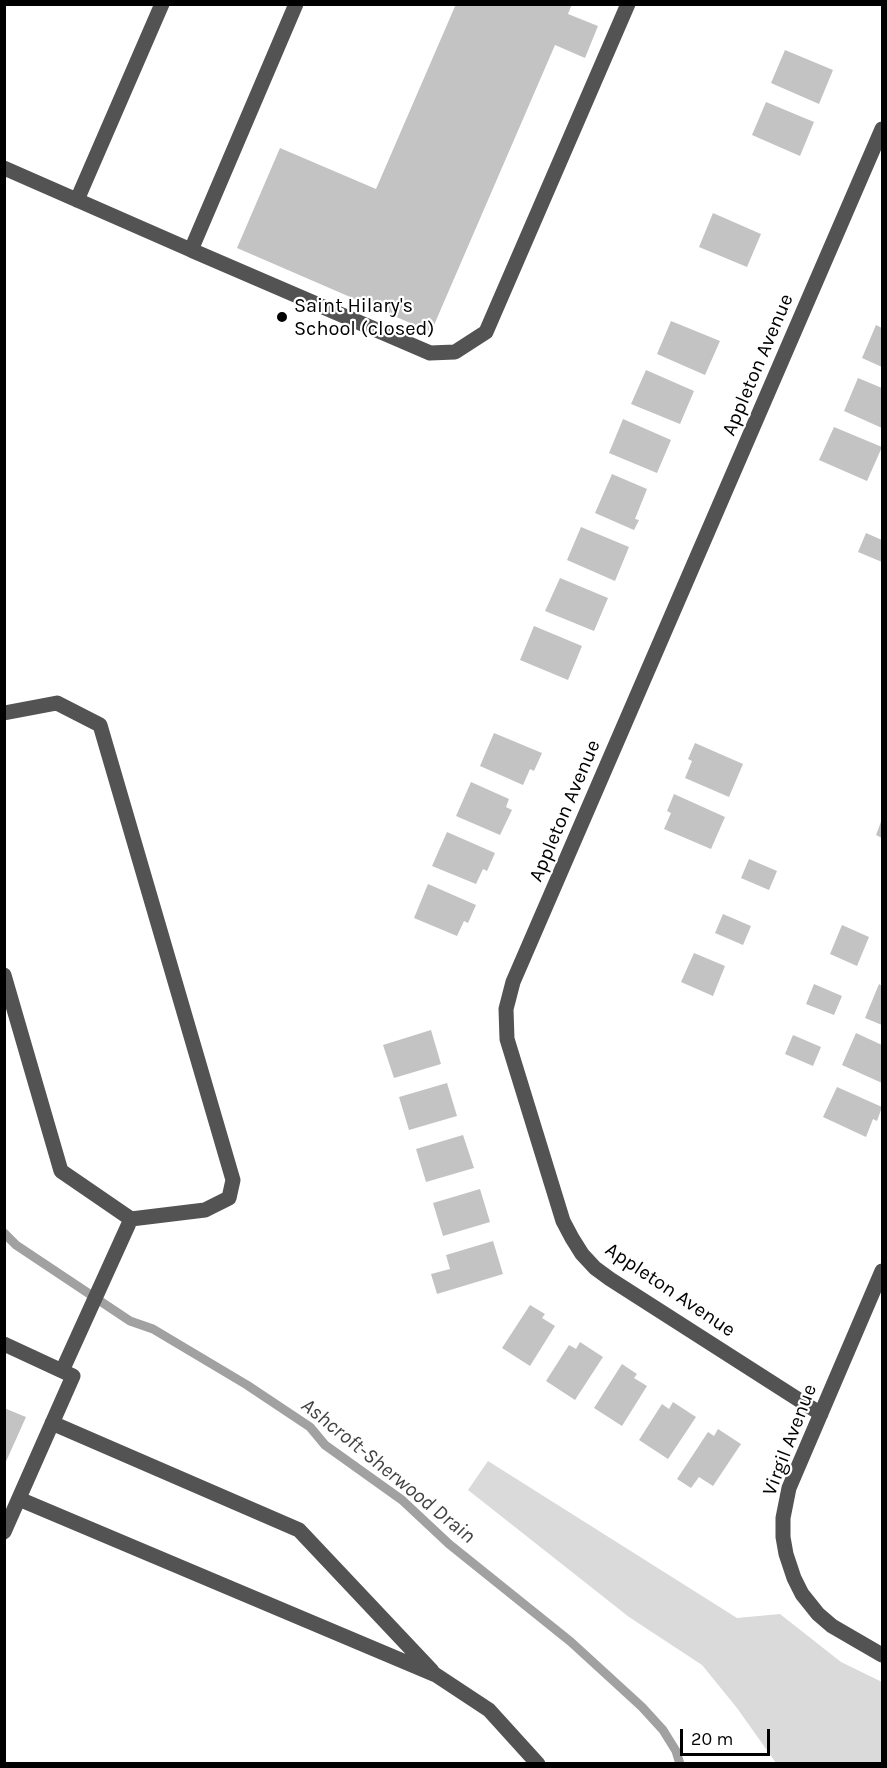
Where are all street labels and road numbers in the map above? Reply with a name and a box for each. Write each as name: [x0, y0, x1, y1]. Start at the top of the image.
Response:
street label: Appleton Avenue: [717, 290, 799, 440]
street label: Appleton Avenue: [524, 736, 606, 886]
street label: Appleton Avenue: [600, 1238, 740, 1342]
street label: Virgil Avenue: [758, 1381, 822, 1499]

